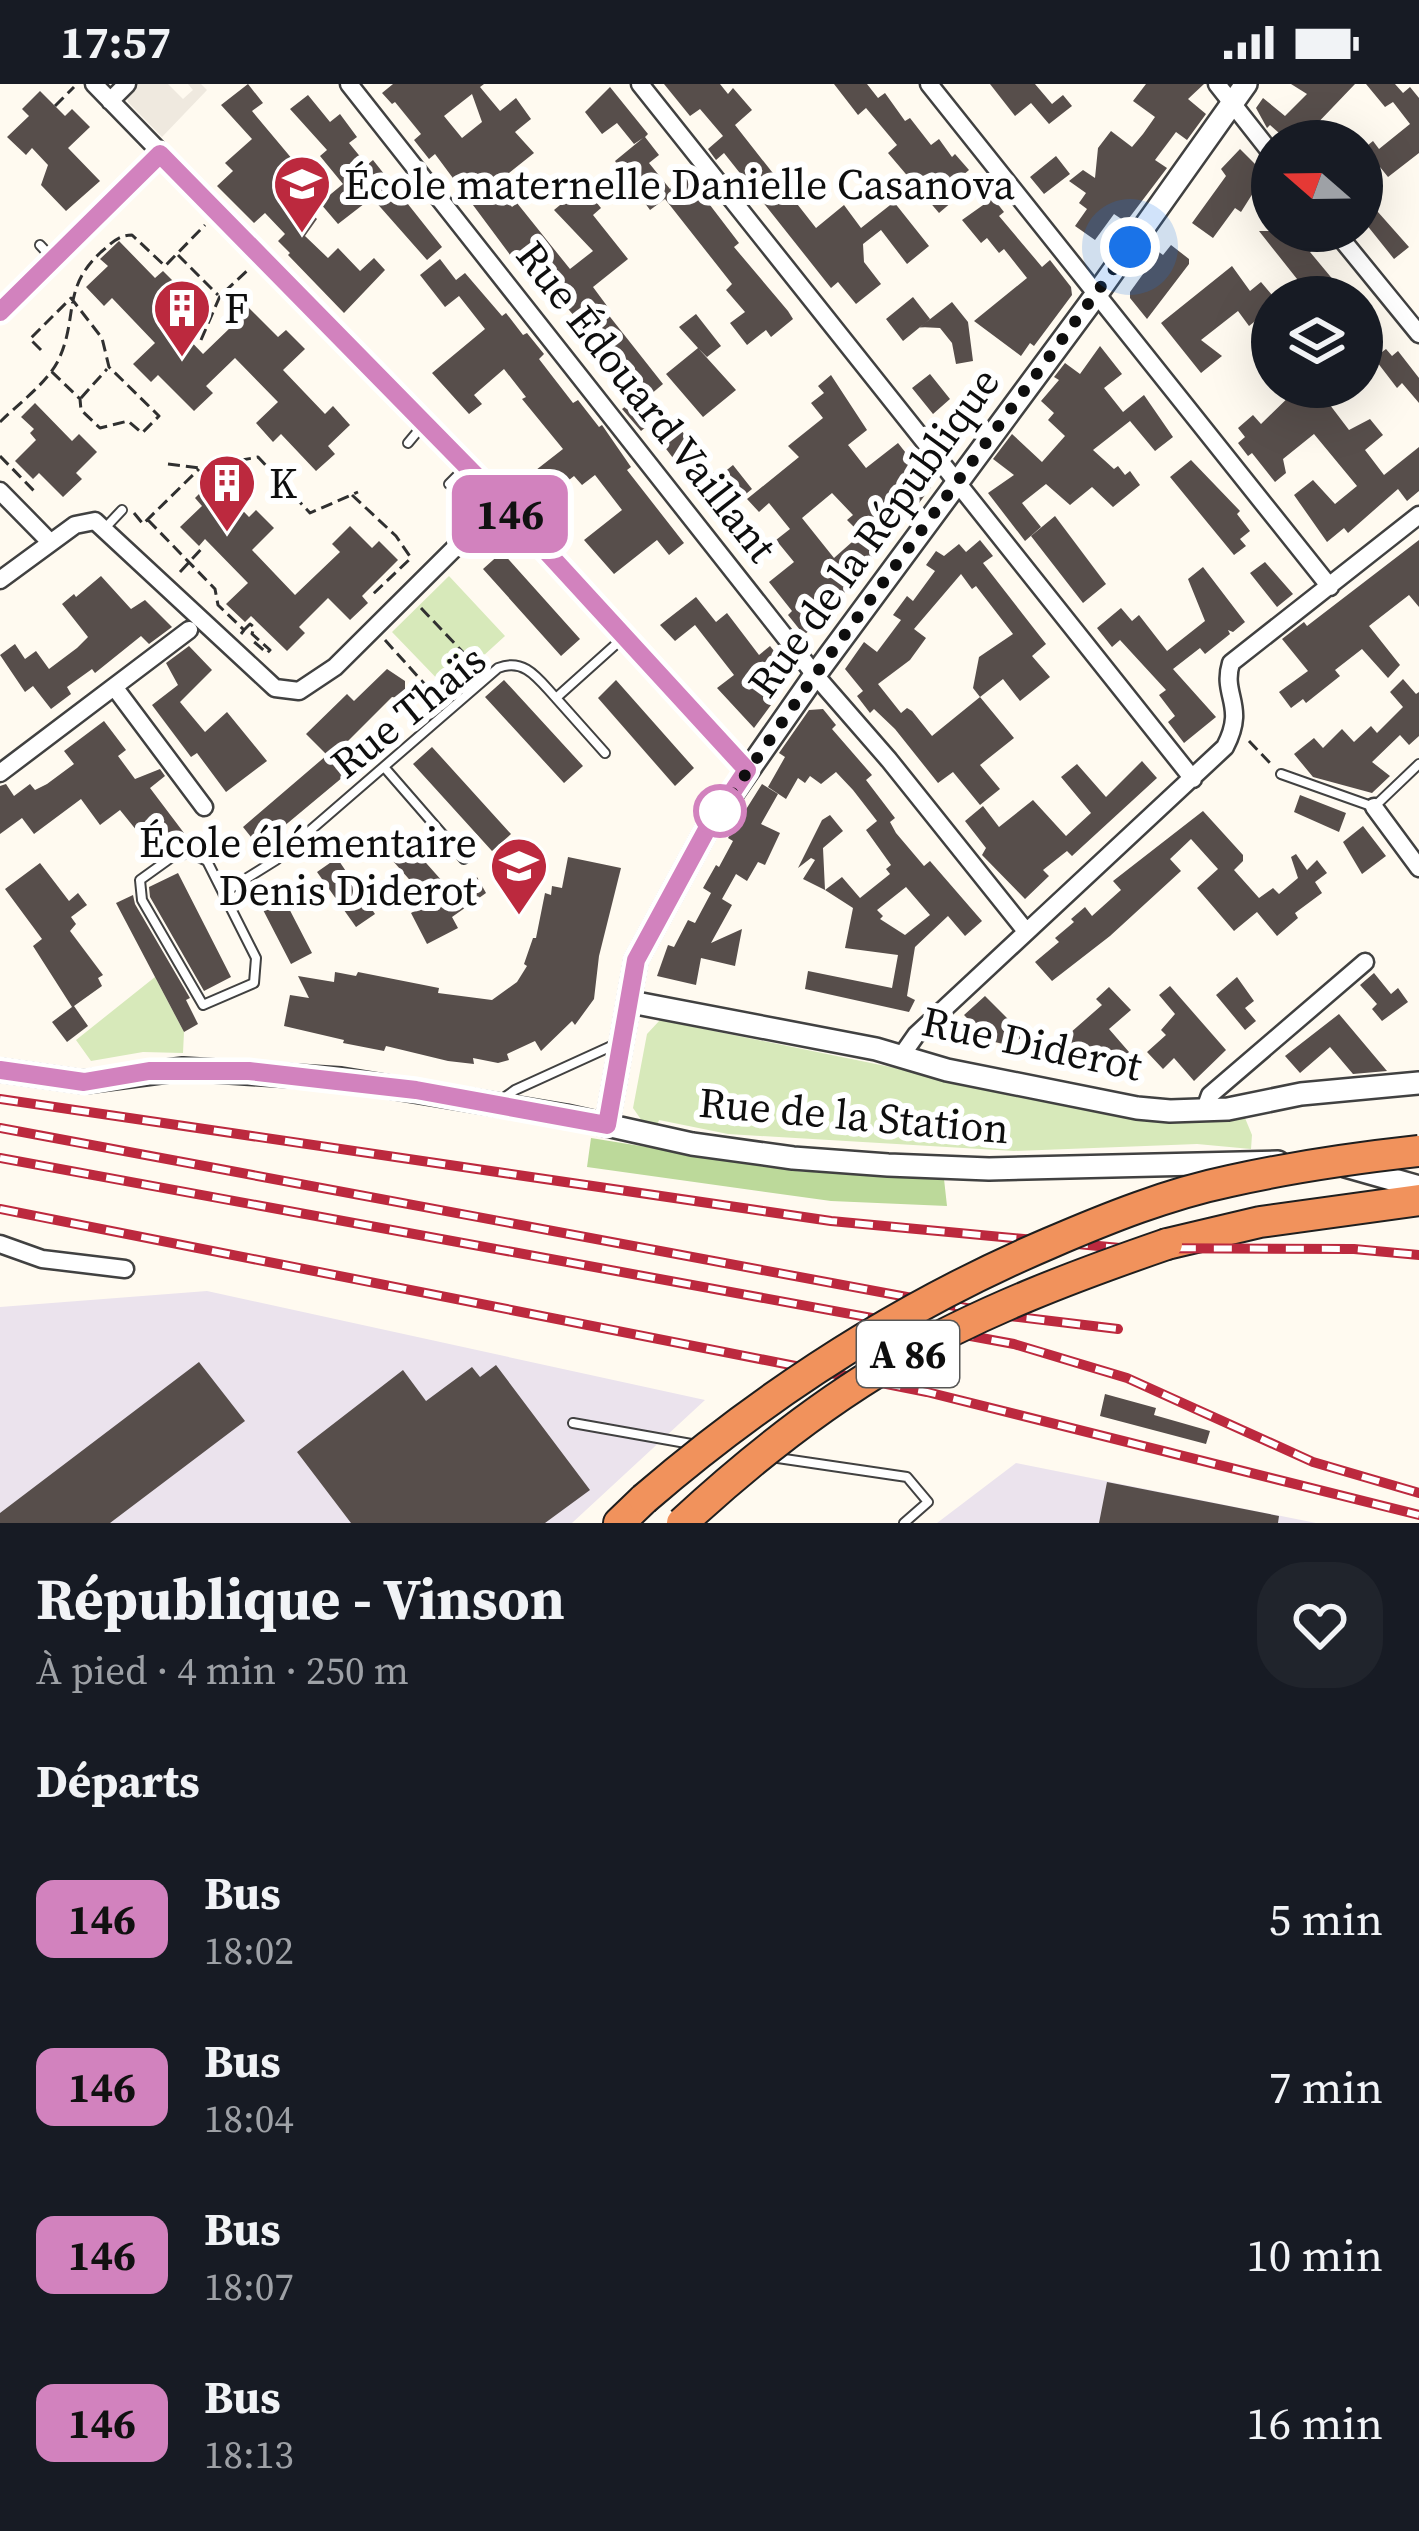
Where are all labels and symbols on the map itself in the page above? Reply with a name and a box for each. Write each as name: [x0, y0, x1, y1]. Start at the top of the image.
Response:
north arrow: [1251, 120, 1383, 252]
school or university icon: École maternelle Danielle Casanova: [271, 153, 333, 235]
place label: École maternelle Danielle Casanova: [344, 155, 1015, 213]
your location: [1100, 217, 1160, 277]
street label: Rue Édouard Vaillant: [503, 228, 791, 574]
building icon: F: [151, 277, 213, 359]
place label: F: [224, 279, 248, 337]
street label: Rue de la République: [734, 355, 1012, 709]
building icon: K: [196, 452, 258, 534]
place label: K: [269, 454, 297, 512]
line badge: 146: [441, 475, 579, 553]
street label: Rue Thaïs: [318, 631, 498, 791]
unlabelled marker: [695, 786, 745, 836]
place label: École élémentaire Denis Diderot: [139, 813, 477, 919]
school or university icon: École élémentaire Denis Diderot: [488, 835, 550, 917]
street label: Rue Diderot: [917, 991, 1148, 1095]
street label: Rue de la Station: [696, 1073, 1012, 1157]
road number: A 86: [857, 1321, 959, 1387]

